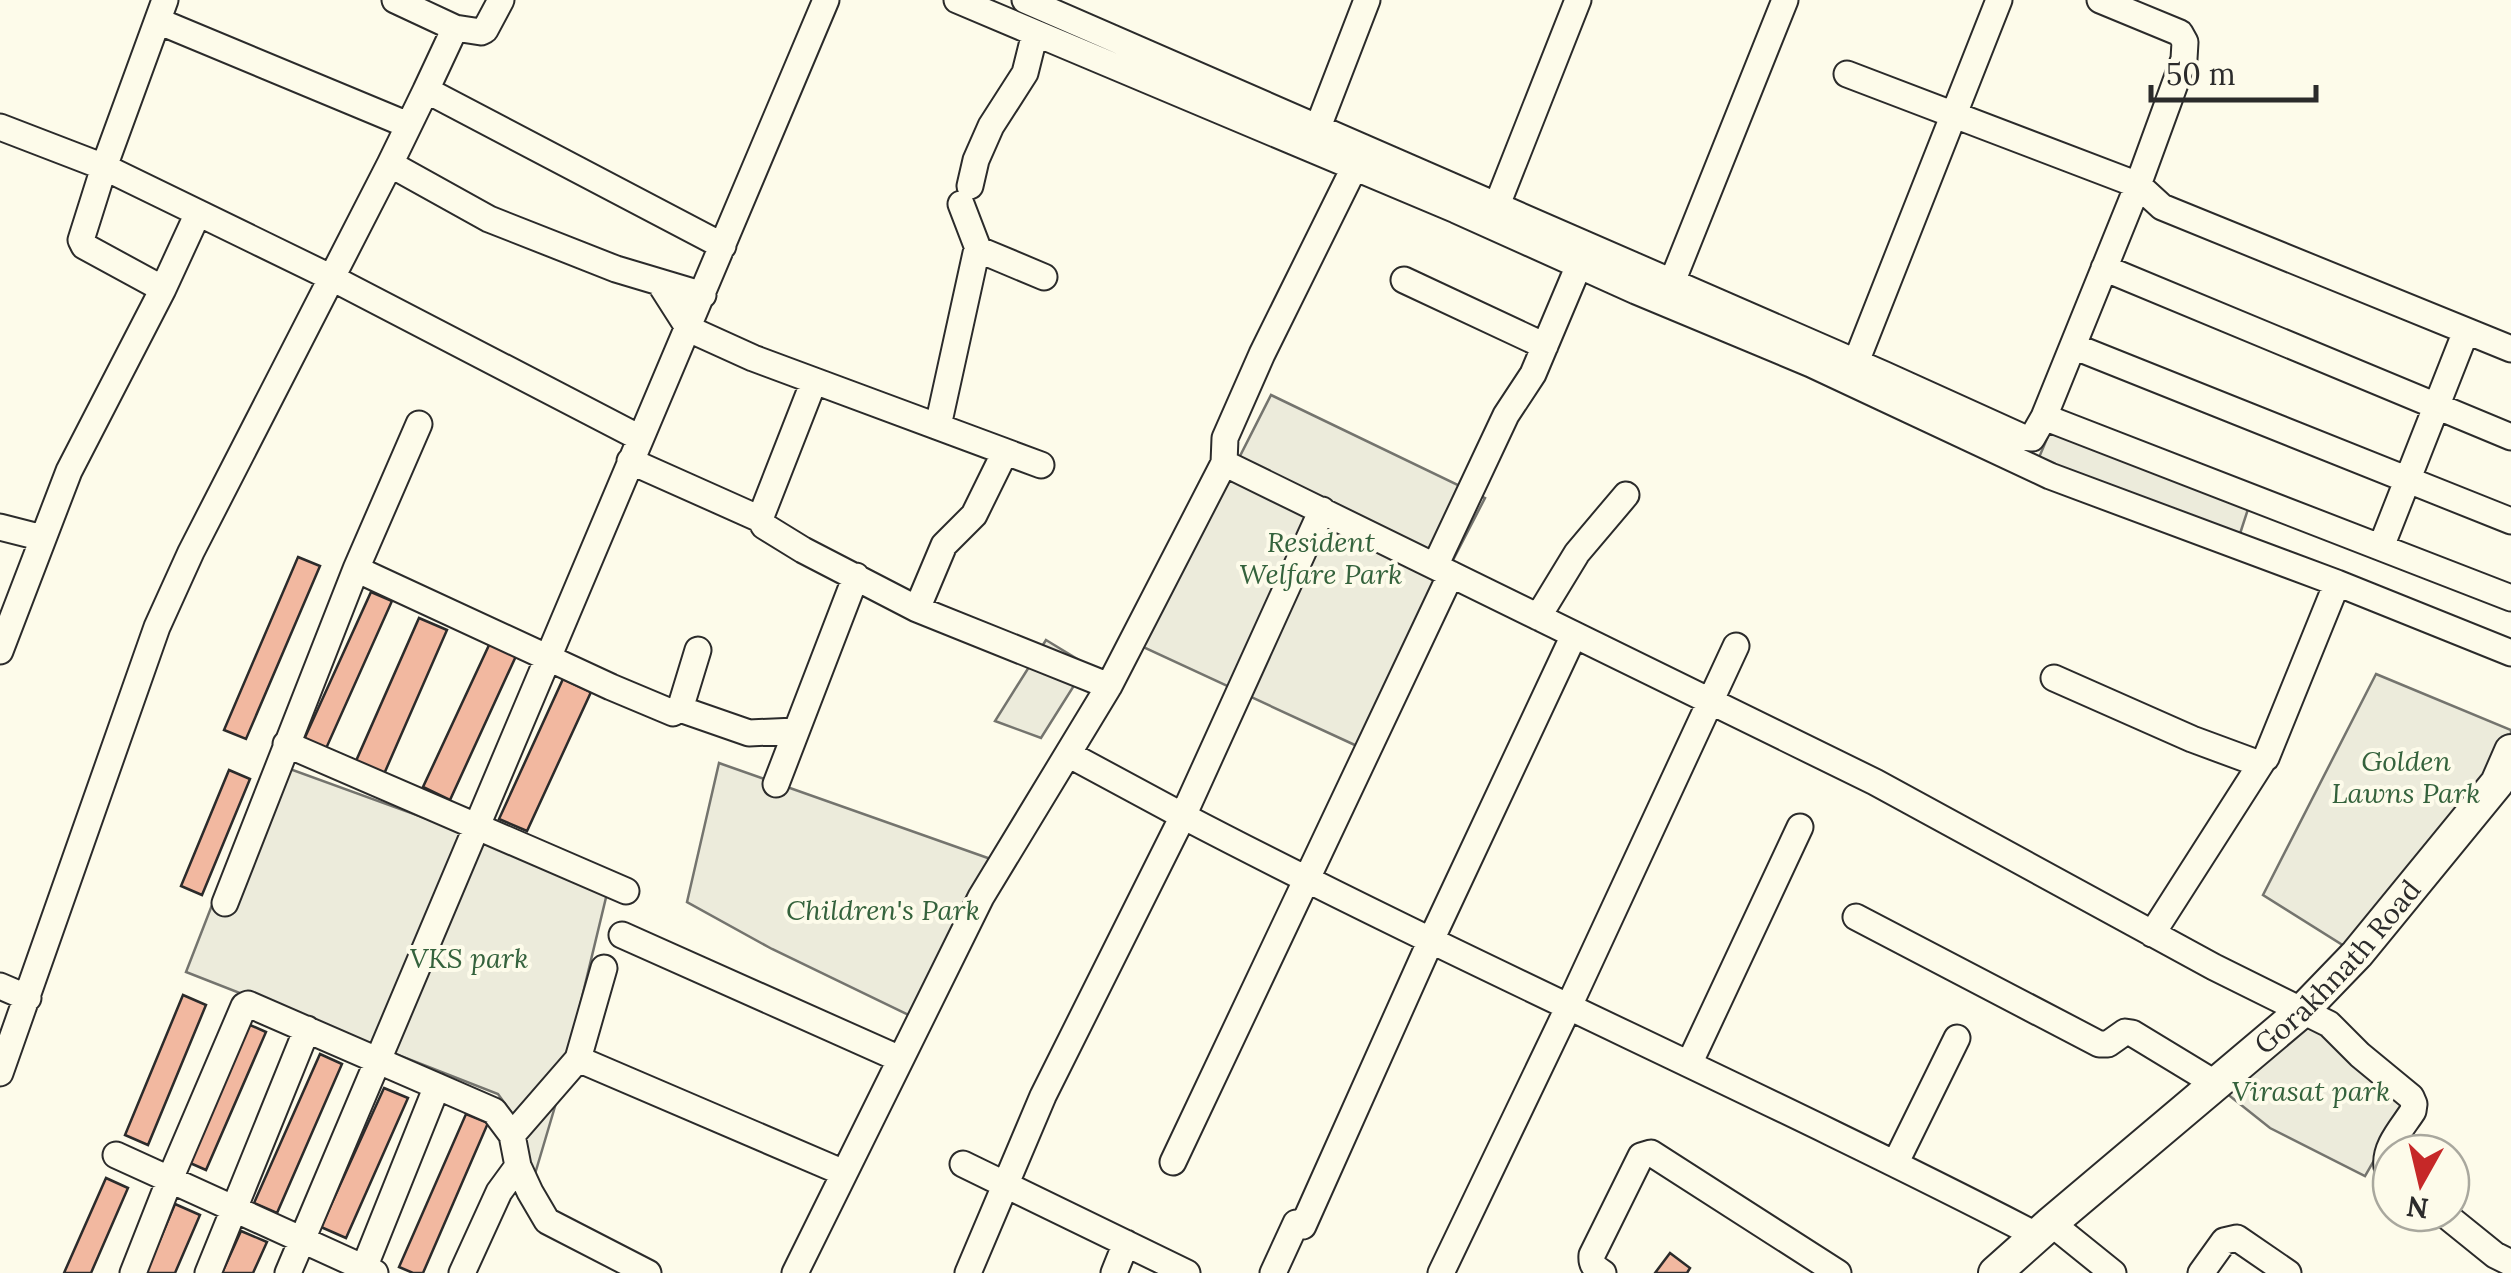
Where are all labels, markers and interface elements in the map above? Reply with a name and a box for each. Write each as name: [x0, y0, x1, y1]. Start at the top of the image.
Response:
scale bar: [2151, 40, 2316, 102]
text: 50 m: [2166, 55, 2236, 93]
park label: Resident Welfare Park: [1239, 524, 1403, 592]
park label: Golden Lawns Park: [2331, 743, 2481, 811]
street label: Gorakhnath Road: [2247, 872, 2428, 1062]
park label: Children's Park: [786, 892, 980, 928]
park label: VKS park: [409, 940, 529, 976]
park label: Virasat park: [2232, 1073, 2390, 1109]
north arrow: [2371, 1133, 2471, 1233]
text: N: [2404, 1188, 2431, 1227]

